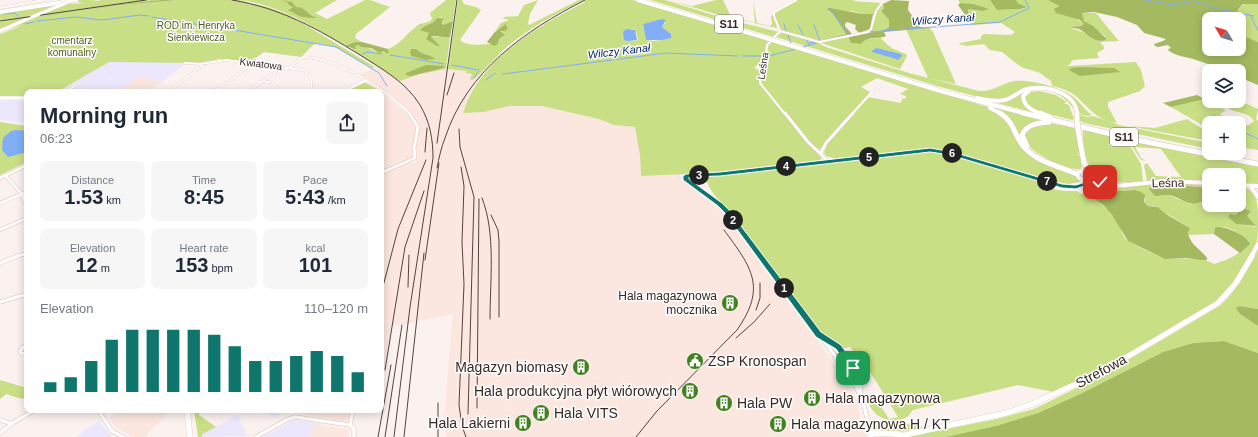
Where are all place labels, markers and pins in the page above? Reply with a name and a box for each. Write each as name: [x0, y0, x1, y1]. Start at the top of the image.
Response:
pin: 6: [942, 143, 962, 163]
pin: 5: [859, 147, 879, 167]
pin: 4: [776, 156, 796, 176]
pin: 3: [689, 165, 709, 185]
pin: [1083, 165, 1117, 199]
pin: 7: [1037, 171, 1057, 191]
pin: 2: [723, 210, 743, 230]
pin: 1: [774, 278, 794, 298]
place label: Hala magazynowa mocznika: [618, 289, 717, 317]
building icon: Hala magazynowa mocznika: [720, 293, 740, 313]
public building icon: ZSP Kronospan: [685, 351, 705, 371]
pin: [836, 351, 870, 385]
place label: ZSP Kronospan: [708, 353, 807, 369]
building icon: Magazyn biomasy: [571, 357, 591, 377]
place label: Magazyn biomasy: [455, 359, 568, 375]
building icon: Hala produkcyjna płyt wiórowych: [680, 381, 700, 401]
place label: Hala produkcyjna płyt wiórowych: [474, 383, 677, 399]
building icon: Hala magazynowa: [802, 388, 822, 408]
place label: Hala magazynowa: [825, 390, 940, 406]
building icon: Hala PW: [714, 393, 734, 413]
place label: Hala PW: [737, 395, 793, 411]
building icon: Hala VITS: [531, 403, 551, 423]
place label: Hala VITS: [554, 405, 618, 421]
building icon: Hala Lakierni: [513, 413, 533, 433]
building icon: Hala magazynowa H / KT: [768, 414, 788, 434]
place label: Hala Lakierni: [428, 415, 510, 431]
place label: Hala magazynowa H / KT: [791, 416, 950, 432]

